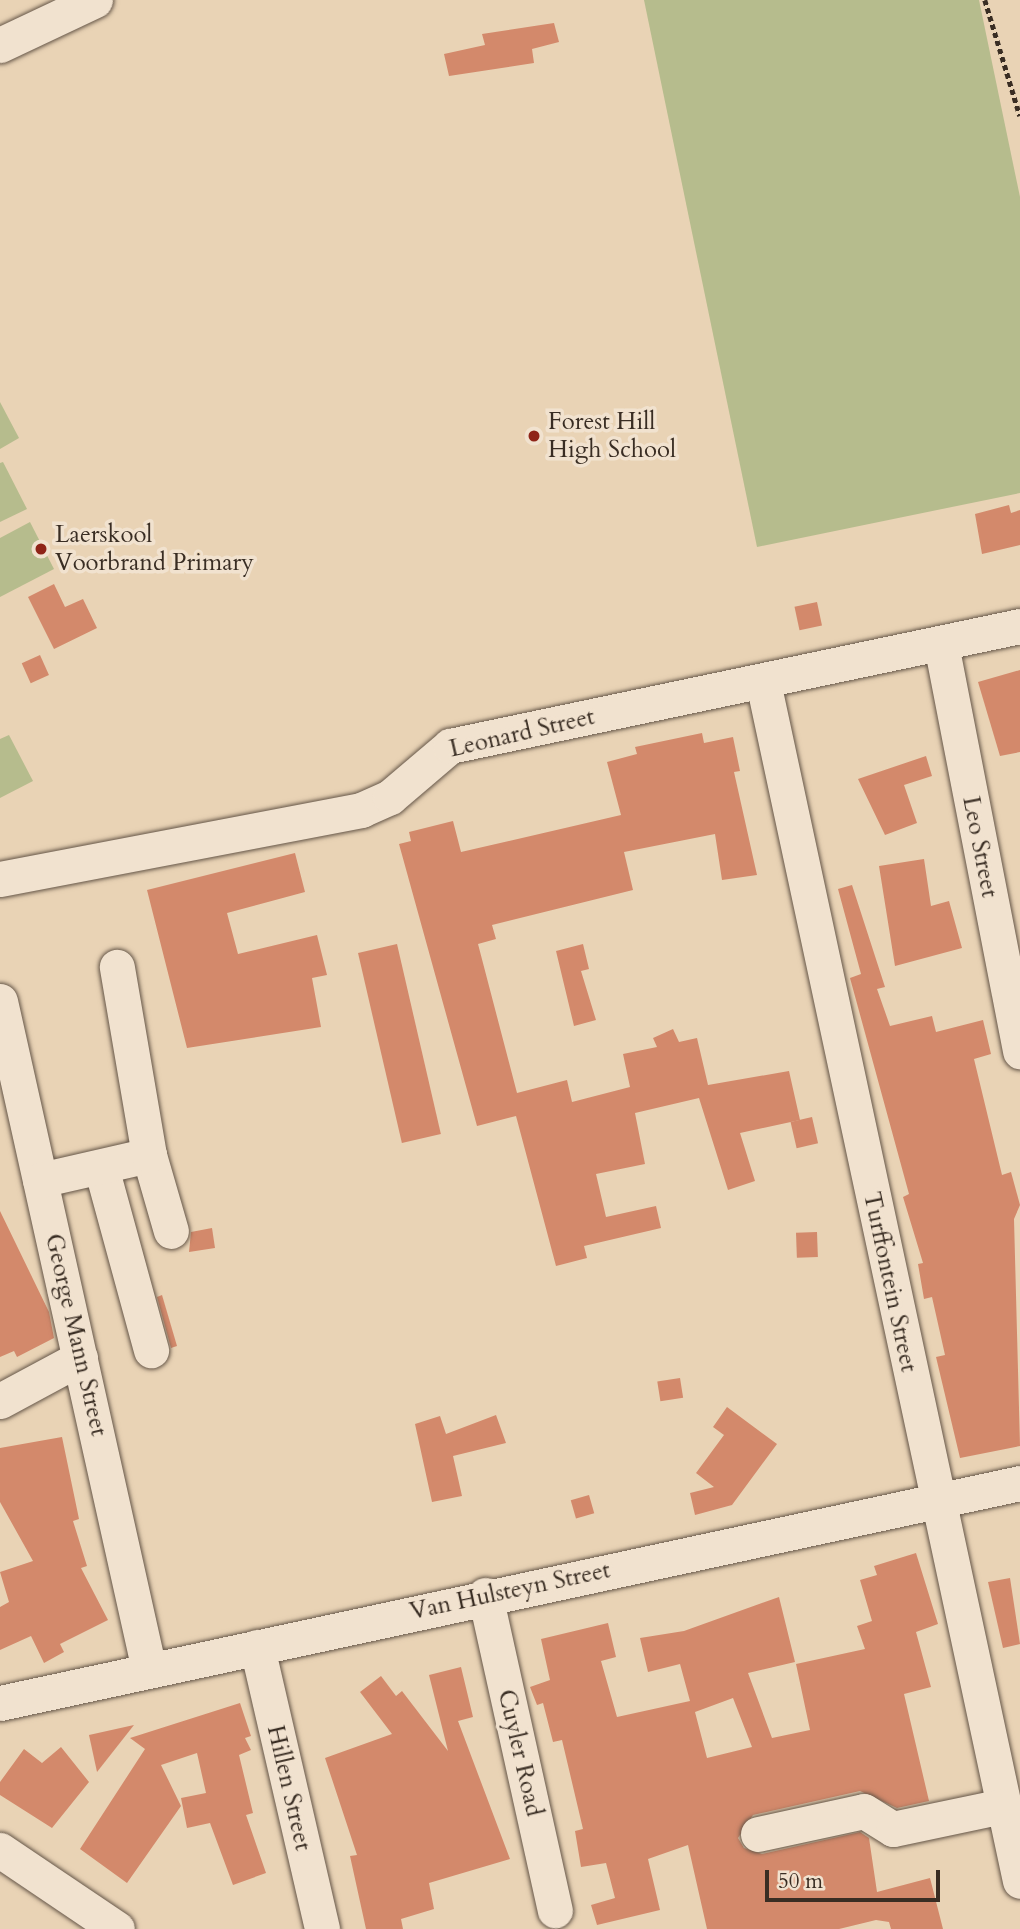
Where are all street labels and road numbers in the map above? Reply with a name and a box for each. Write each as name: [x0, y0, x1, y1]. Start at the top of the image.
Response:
street label: Leonard Street: [447, 702, 597, 764]
street label: Leo Street: [956, 794, 1004, 900]
street label: Turffontein Street: [857, 1189, 923, 1375]
street label: George Mann Street: [39, 1231, 113, 1439]
street label: Van Hulsteyn Street: [407, 1556, 613, 1626]
street label: Cuyler Road: [491, 1687, 549, 1819]
street label: Hillen Street: [261, 1723, 317, 1853]

